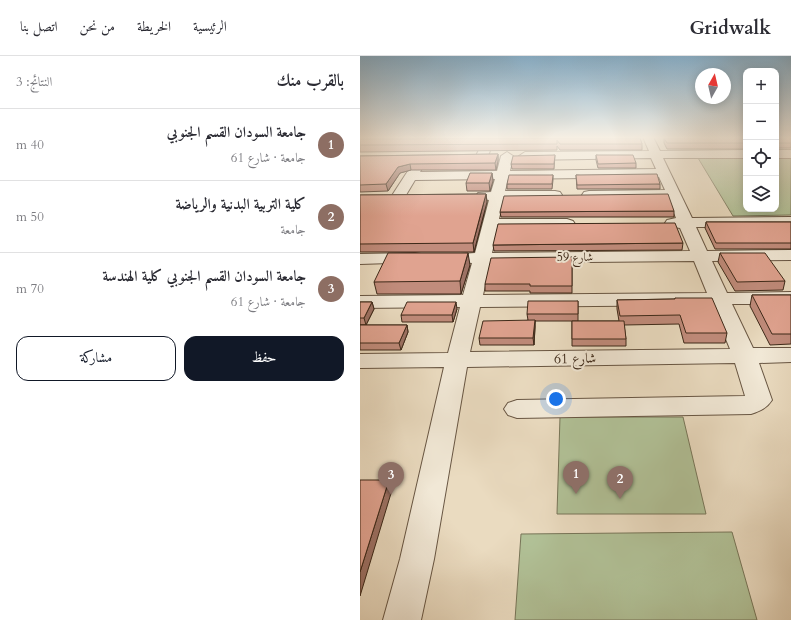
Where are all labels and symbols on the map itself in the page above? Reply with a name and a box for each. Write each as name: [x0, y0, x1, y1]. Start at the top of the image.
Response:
north arrow: [695, 68, 731, 104]
street label: شارع 59: [557, 249, 593, 268]
street label: شارع 61: [554, 349, 596, 370]
your location: [546, 389, 566, 409]
pin: 1: [563, 461, 589, 494]
pin: 3: [378, 462, 404, 495]
pin: 2: [607, 466, 633, 499]

